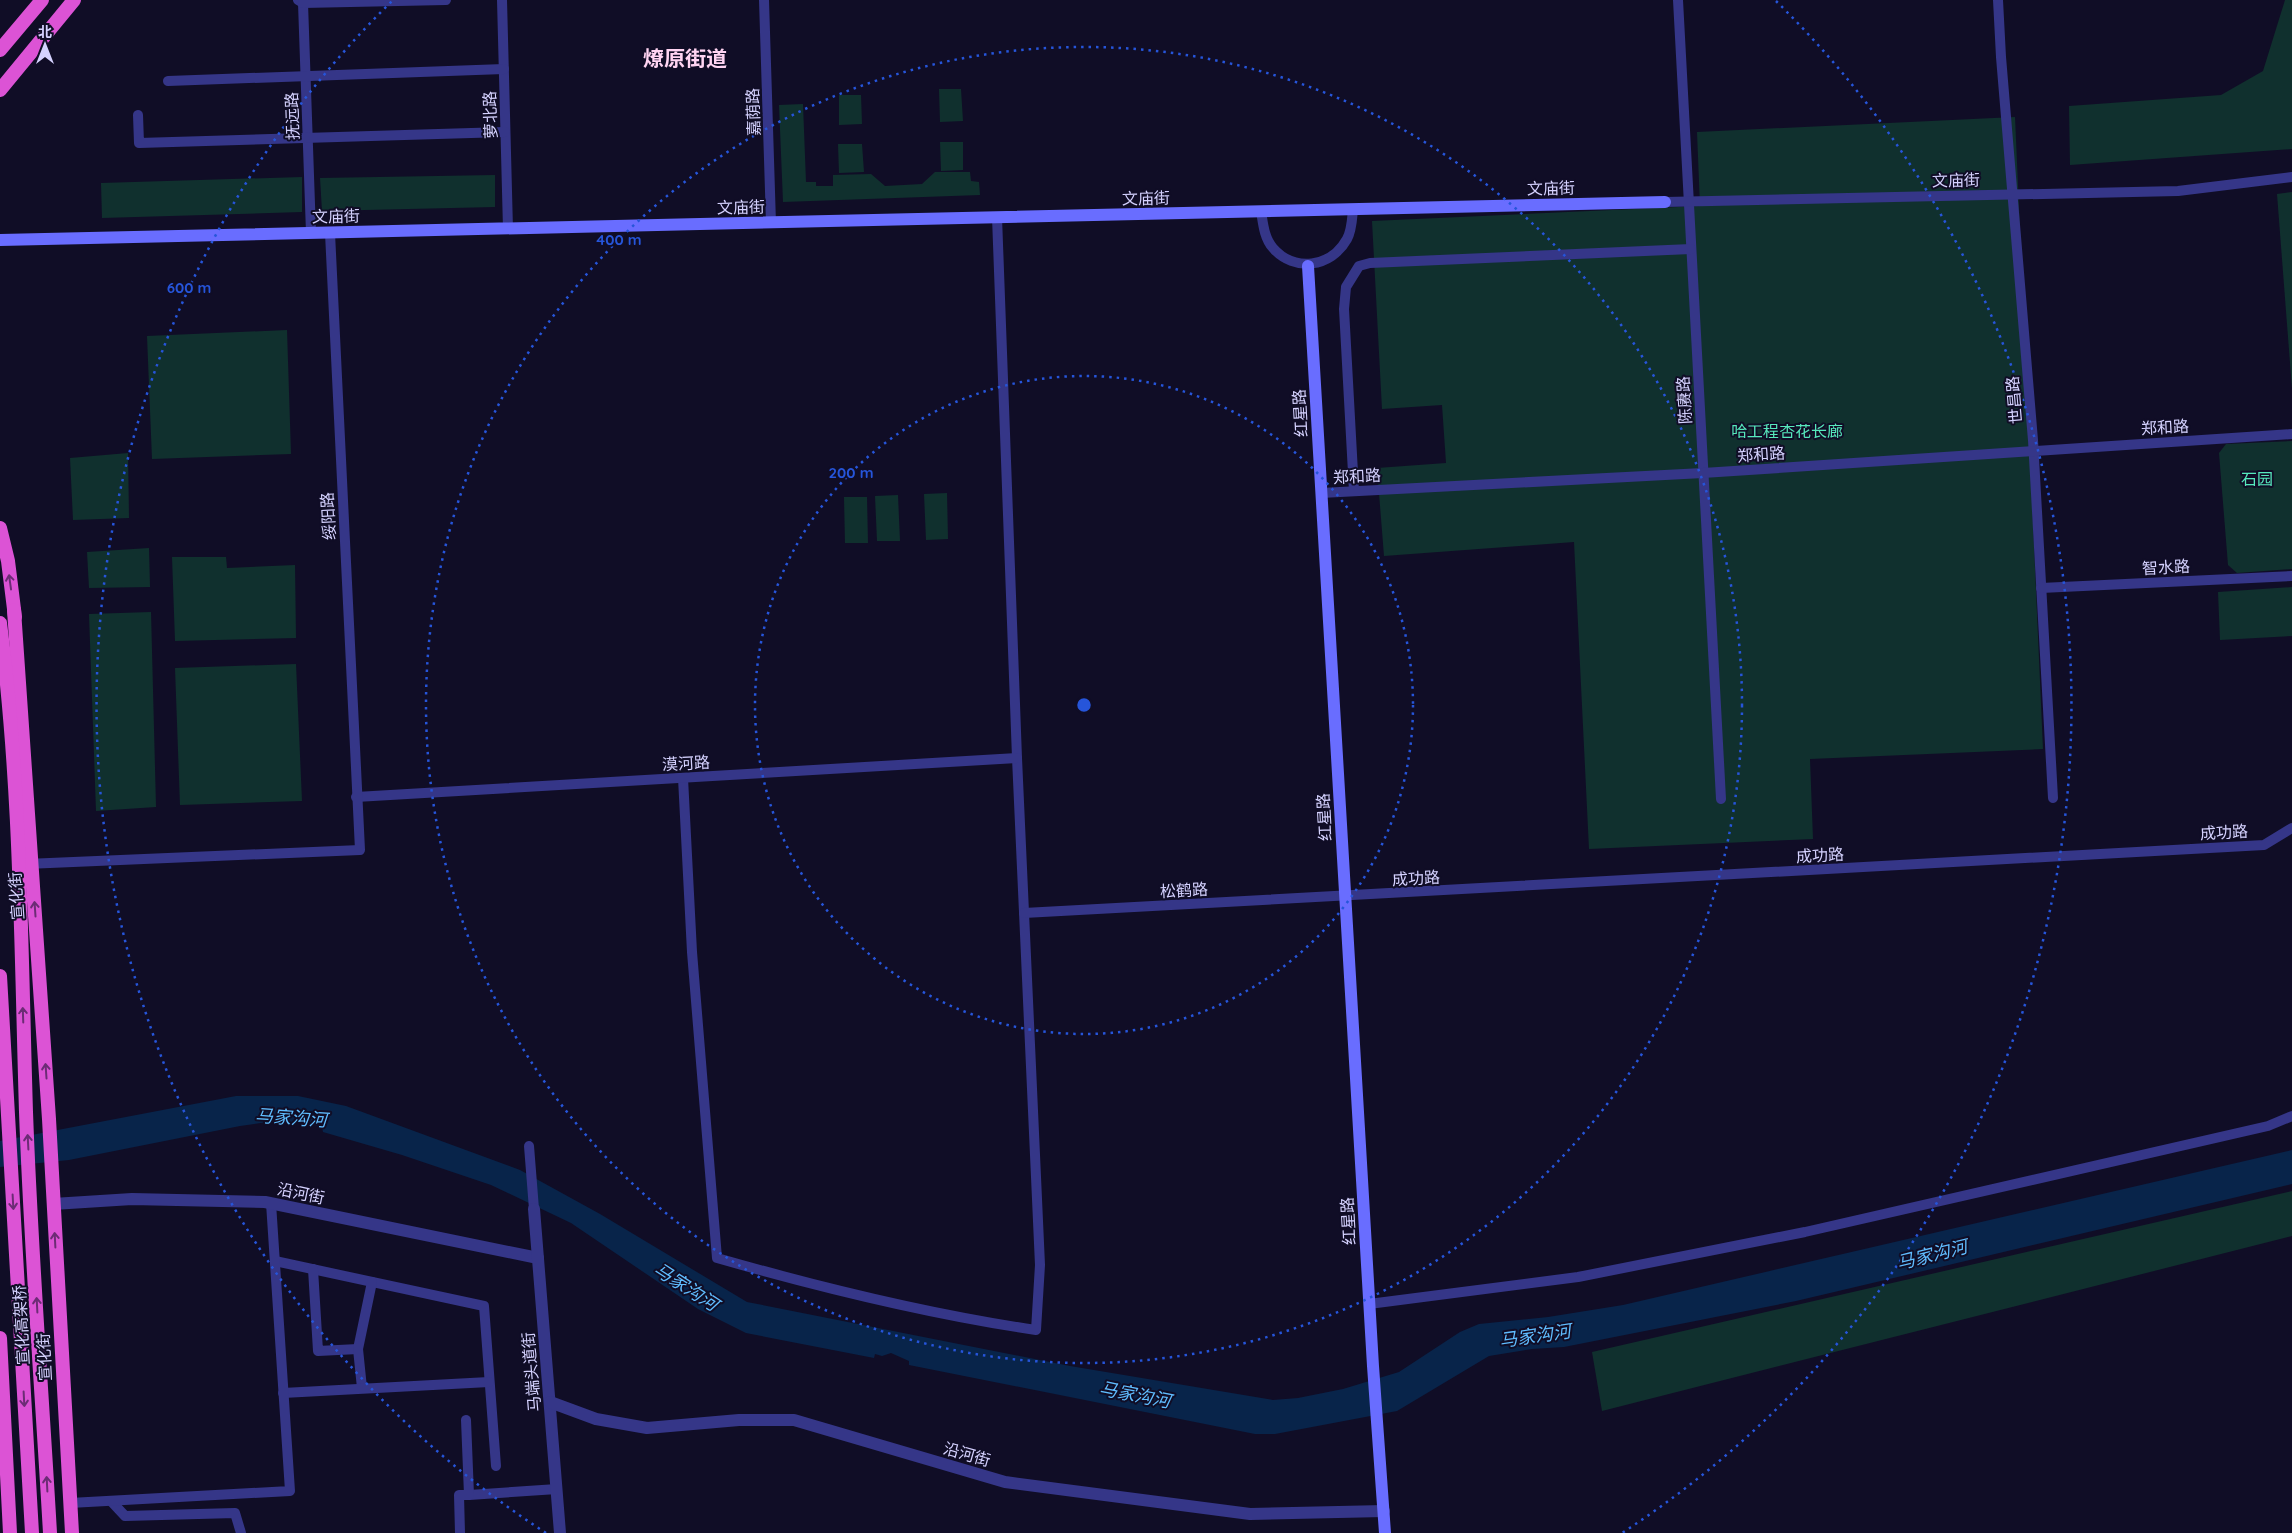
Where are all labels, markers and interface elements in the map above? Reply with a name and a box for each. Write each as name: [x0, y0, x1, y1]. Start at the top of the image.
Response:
north arrow: [20, 20, 70, 70]
text: 北: [38, 23, 52, 41]
district label: 燎原街道: [643, 45, 727, 71]
street label: 嘉荫路: [742, 88, 764, 136]
street label: 萝北路: [479, 91, 501, 139]
street label: 抚远路: [281, 92, 303, 140]
street label: 文庙街: [1932, 170, 1980, 190]
street label: 文庙街: [1527, 178, 1575, 198]
street label: 文庙街: [1122, 188, 1170, 208]
street label: 文庙街: [717, 197, 765, 217]
street label: 文庙街: [312, 206, 360, 226]
text: 400 m: [596, 230, 642, 249]
text: 600 m: [167, 278, 211, 297]
street label: 世昌路: [2002, 375, 2026, 425]
street label: 陈赓路: [1673, 376, 1695, 424]
street label: 红星路: [1289, 389, 1311, 437]
street label: 郑和路: [2141, 416, 2189, 438]
park label: 哈工程杏花长廊: [1731, 421, 1843, 441]
street label: 郑和路: [1736, 442, 1786, 466]
text: 200 m: [829, 463, 874, 482]
street label: 郑和路: [1333, 465, 1381, 487]
park label: 石园: [2241, 469, 2273, 489]
street label: 绥阳路: [317, 492, 339, 540]
street label: 智水路: [2142, 556, 2190, 578]
one-way arrow: [5, 574, 15, 590]
centre of rings: [1075, 696, 1093, 714]
street label: 漠河路: [662, 752, 710, 774]
street label: 红星路: [1313, 793, 1335, 841]
street label: 成功路: [2200, 821, 2248, 843]
street label: 成功路: [1796, 844, 1844, 866]
street label: 成功路: [1392, 867, 1440, 889]
street label: 宣化街: [4, 871, 28, 921]
street label: 松鹤路: [1160, 879, 1208, 901]
one-way arrow: [30, 901, 39, 917]
one-way arrow: [19, 1007, 28, 1023]
one-way arrow: [41, 1063, 50, 1079]
water label: 马家沟河: [254, 1104, 331, 1132]
one-way arrow: [23, 1135, 32, 1151]
street label: 沿河街: [275, 1178, 327, 1208]
one-way arrow: [8, 1193, 17, 1209]
street label: 红星路: [1337, 1197, 1359, 1245]
one-way arrow: [51, 1232, 60, 1248]
water label: 马家沟河: [1894, 1234, 1973, 1274]
water label: 马家沟河: [650, 1257, 725, 1317]
street label: 宣化高架桥: [9, 1285, 33, 1365]
one-way arrow: [32, 1297, 41, 1313]
water label: 马家沟河: [1498, 1319, 1575, 1352]
street label: 马端头道街: [518, 1331, 544, 1413]
street label: 宣化街: [33, 1333, 55, 1381]
water label: 马家沟河: [1098, 1376, 1176, 1413]
one-way arrow: [20, 1391, 29, 1407]
street label: 沿河街: [941, 1438, 993, 1470]
one-way arrow: [42, 1477, 51, 1493]

